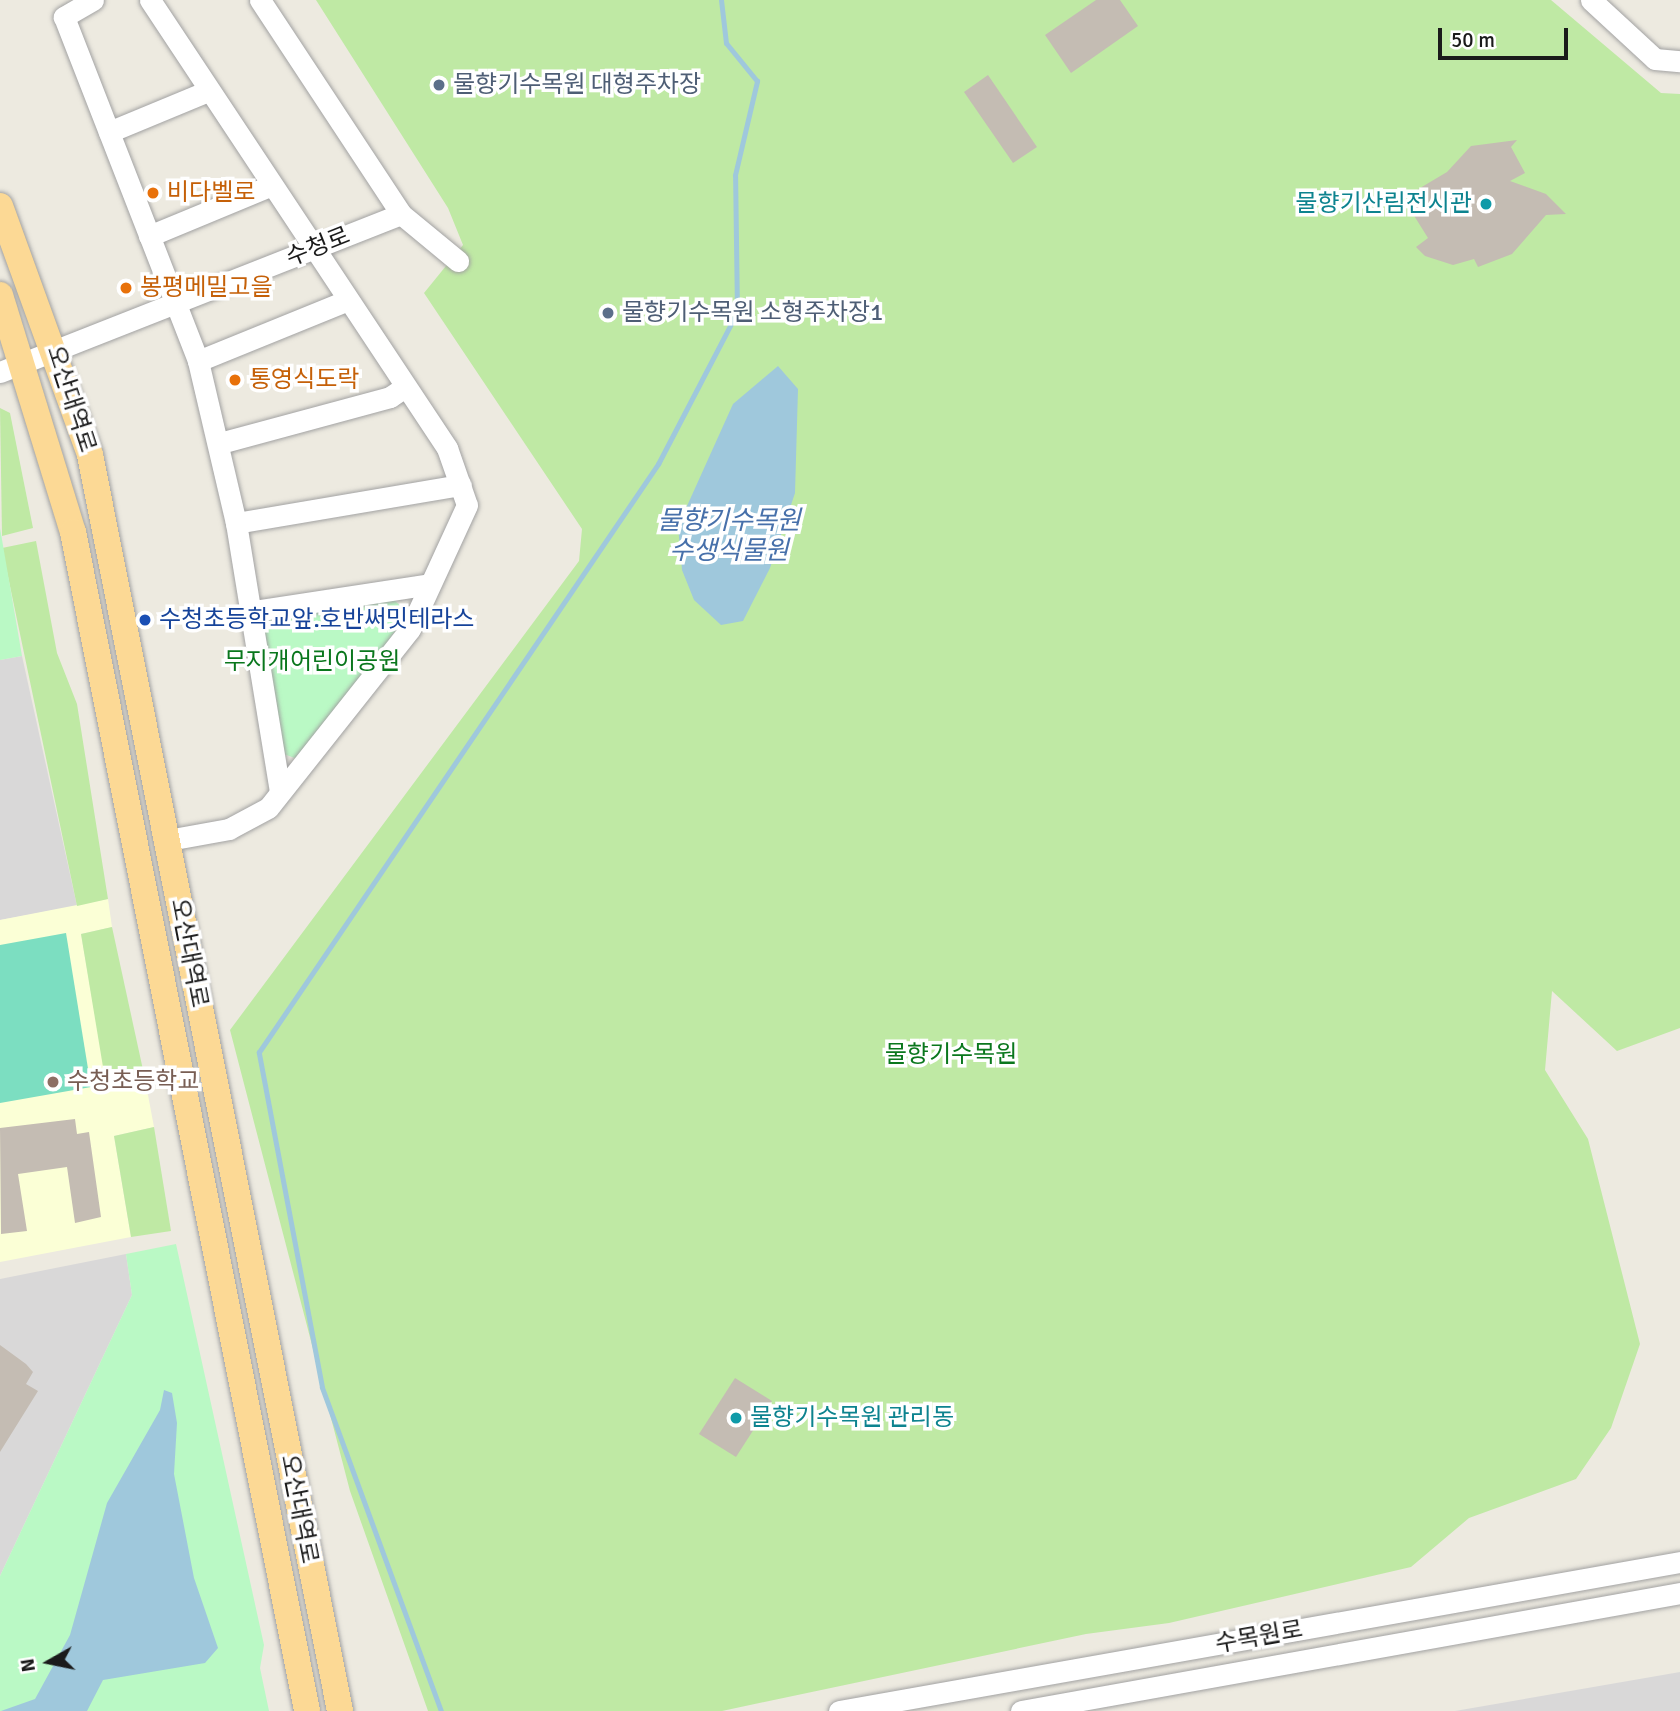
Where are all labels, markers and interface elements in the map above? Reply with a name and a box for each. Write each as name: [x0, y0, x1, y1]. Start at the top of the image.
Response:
scale bar: [1442, 14, 1572, 58]
text: 50 m: [1451, 27, 1495, 53]
place label: 물향기수목원 대형주차장: [453, 71, 701, 99]
marker: 물향기수목원 대형주차장: [431, 77, 447, 93]
place label: 비다벨로: [167, 179, 255, 207]
marker: 비다벨로: [145, 185, 161, 201]
place label: 물향기산림전시관: [1295, 190, 1472, 218]
marker: 물향기산림전시관: [1478, 196, 1494, 212]
street label: 수청로: [282, 221, 354, 273]
place label: 봉평메밀고을: [140, 274, 272, 302]
marker: 봉평메밀고을: [118, 280, 134, 296]
place label: 물향기수목원 소형주차장1: [622, 299, 883, 327]
marker: 물향기수목원 소형주차장1: [600, 305, 616, 321]
street label: 오산대역로: [40, 342, 102, 456]
place label: 통영식도락: [249, 366, 359, 394]
marker: 통영식도락: [227, 372, 243, 388]
water label: 물향기수목원 수생식물원: [657, 506, 801, 568]
place label: 수청초등학교앞.호반써밋테라스: [159, 606, 474, 634]
marker: 수청초등학교앞.호반써밋테라스: [137, 612, 153, 628]
park label: 무지개어린이공원: [224, 648, 400, 676]
street label: 오산대역로: [164, 896, 214, 1010]
park label: 물향기수목원: [885, 1041, 1017, 1069]
place label: 수청초등학교: [67, 1068, 199, 1096]
marker: 수청초등학교: [45, 1074, 61, 1090]
place label: 물향기수목원 관리동: [750, 1404, 954, 1432]
marker: 물향기수목원 관리동: [728, 1410, 744, 1426]
street label: 오산대역로: [274, 1452, 324, 1566]
street label: 수목원로: [1213, 1615, 1305, 1659]
north arrow: [14, 1627, 84, 1697]
text: N: [15, 1657, 41, 1674]

